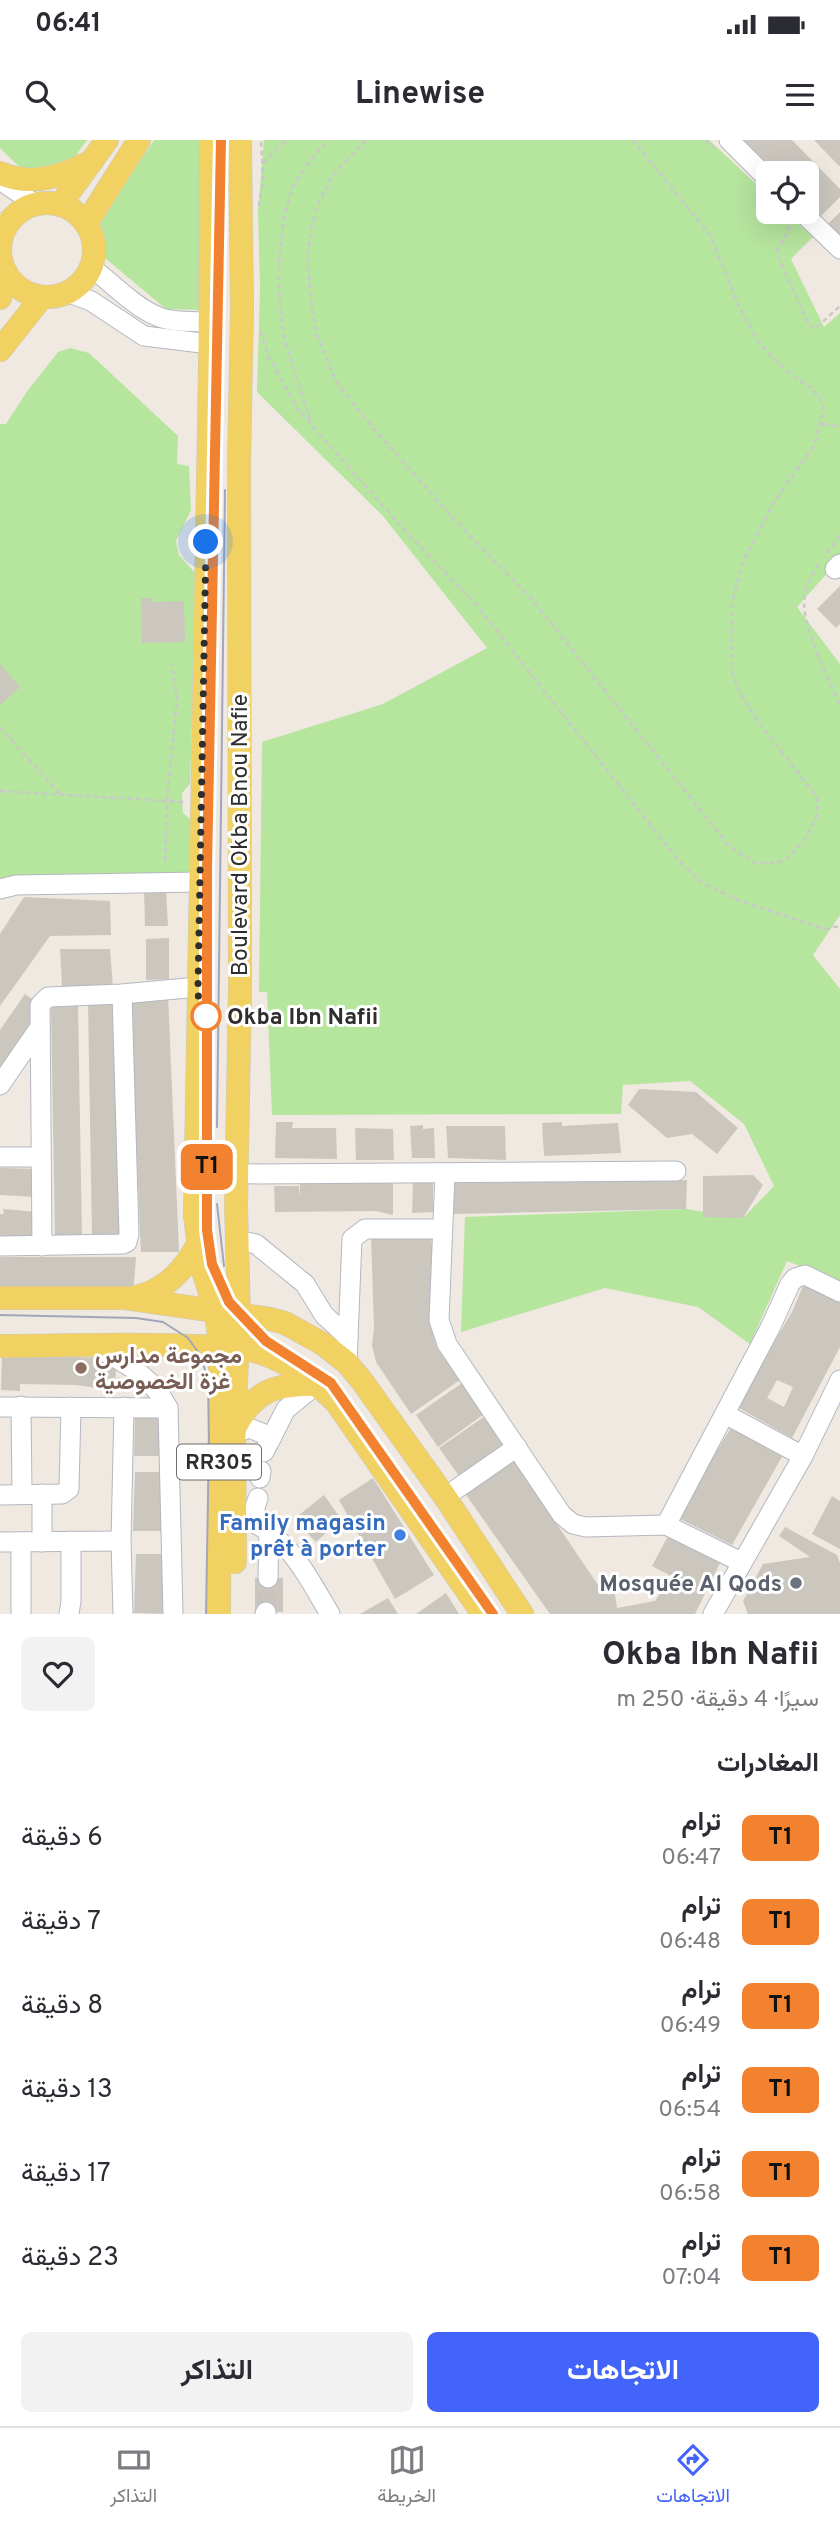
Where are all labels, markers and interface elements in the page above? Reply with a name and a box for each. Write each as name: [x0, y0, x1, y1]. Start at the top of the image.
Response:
text: 06:41: [35, 8, 102, 41]
text: Linewise: [355, 75, 485, 115]
icon: search: [21, 76, 59, 114]
icon: menu: [781, 76, 819, 114]
map controls: [756, 161, 819, 224]
button: locate: [756, 161, 819, 224]
your location: [188, 524, 223, 559]
street label: Boulevard Okba Bnou Nafie: [227, 694, 256, 976]
marker: Okba Ibn Nafii: [191, 1001, 221, 1031]
place label: Okba Ibn Nafii: [227, 1004, 378, 1033]
line badge: T1: [176, 1144, 238, 1190]
text: T1: [195, 1152, 219, 1182]
place label: مجموعة مدارس غزة الخصوصية: [95, 1343, 242, 1398]
marker: مجموعة مدارس غزة الخصوصية: [73, 1360, 89, 1376]
road number: RR305: [177, 1444, 261, 1480]
place label: Family magasin prêt à porter: [219, 1510, 386, 1565]
marker: Family magasin prêt à porter: [392, 1527, 408, 1543]
place label: Mosquée Al Qods: [599, 1571, 782, 1600]
marker: Mosquée Al Qods: [788, 1575, 804, 1591]
text: Okba Ibn Nafii: [602, 1635, 819, 1677]
button: heart: [21, 1637, 95, 1711]
text: سيرًا · 4 دقيقة · 250 m: [617, 1686, 819, 1715]
text: المغادرات: [717, 1748, 819, 1781]
text: ترام: [682, 1807, 721, 1840]
text: 6 دقيقة: [21, 1822, 103, 1855]
text: T1: [768, 1823, 793, 1853]
text: 06:47: [661, 1844, 721, 1873]
text: ترام: [682, 1891, 721, 1924]
text: 7 دقيقة: [21, 1906, 101, 1939]
text: T1: [768, 1907, 793, 1937]
text: 06:48: [659, 1928, 721, 1957]
text: ترام: [682, 1975, 721, 2008]
text: 8 دقيقة: [21, 1990, 103, 2023]
text: T1: [768, 1991, 793, 2021]
text: 06:49: [660, 2012, 721, 2041]
text: ترام: [682, 2059, 721, 2092]
text: 13 دقيقة: [21, 2074, 113, 2107]
text: T1: [768, 2075, 793, 2105]
text: 06:54: [658, 2096, 721, 2125]
text: ترام: [682, 2143, 721, 2176]
text: 17 دقيقة: [21, 2158, 110, 2191]
text: T1: [768, 2159, 793, 2189]
text: 06:58: [659, 2180, 721, 2209]
text: ترام: [682, 2227, 721, 2260]
text: 23 دقيقة: [21, 2242, 119, 2275]
text: T1: [768, 2243, 793, 2273]
text: 07:04: [662, 2264, 721, 2293]
button: التذاكر: [21, 2332, 413, 2412]
button: الاتجاهات: [427, 2332, 819, 2412]
tab: التذاكر: [110, 2441, 157, 2512]
tab: الخريطة: [377, 2441, 436, 2512]
tab: الاتجاهات: [656, 2441, 730, 2512]

